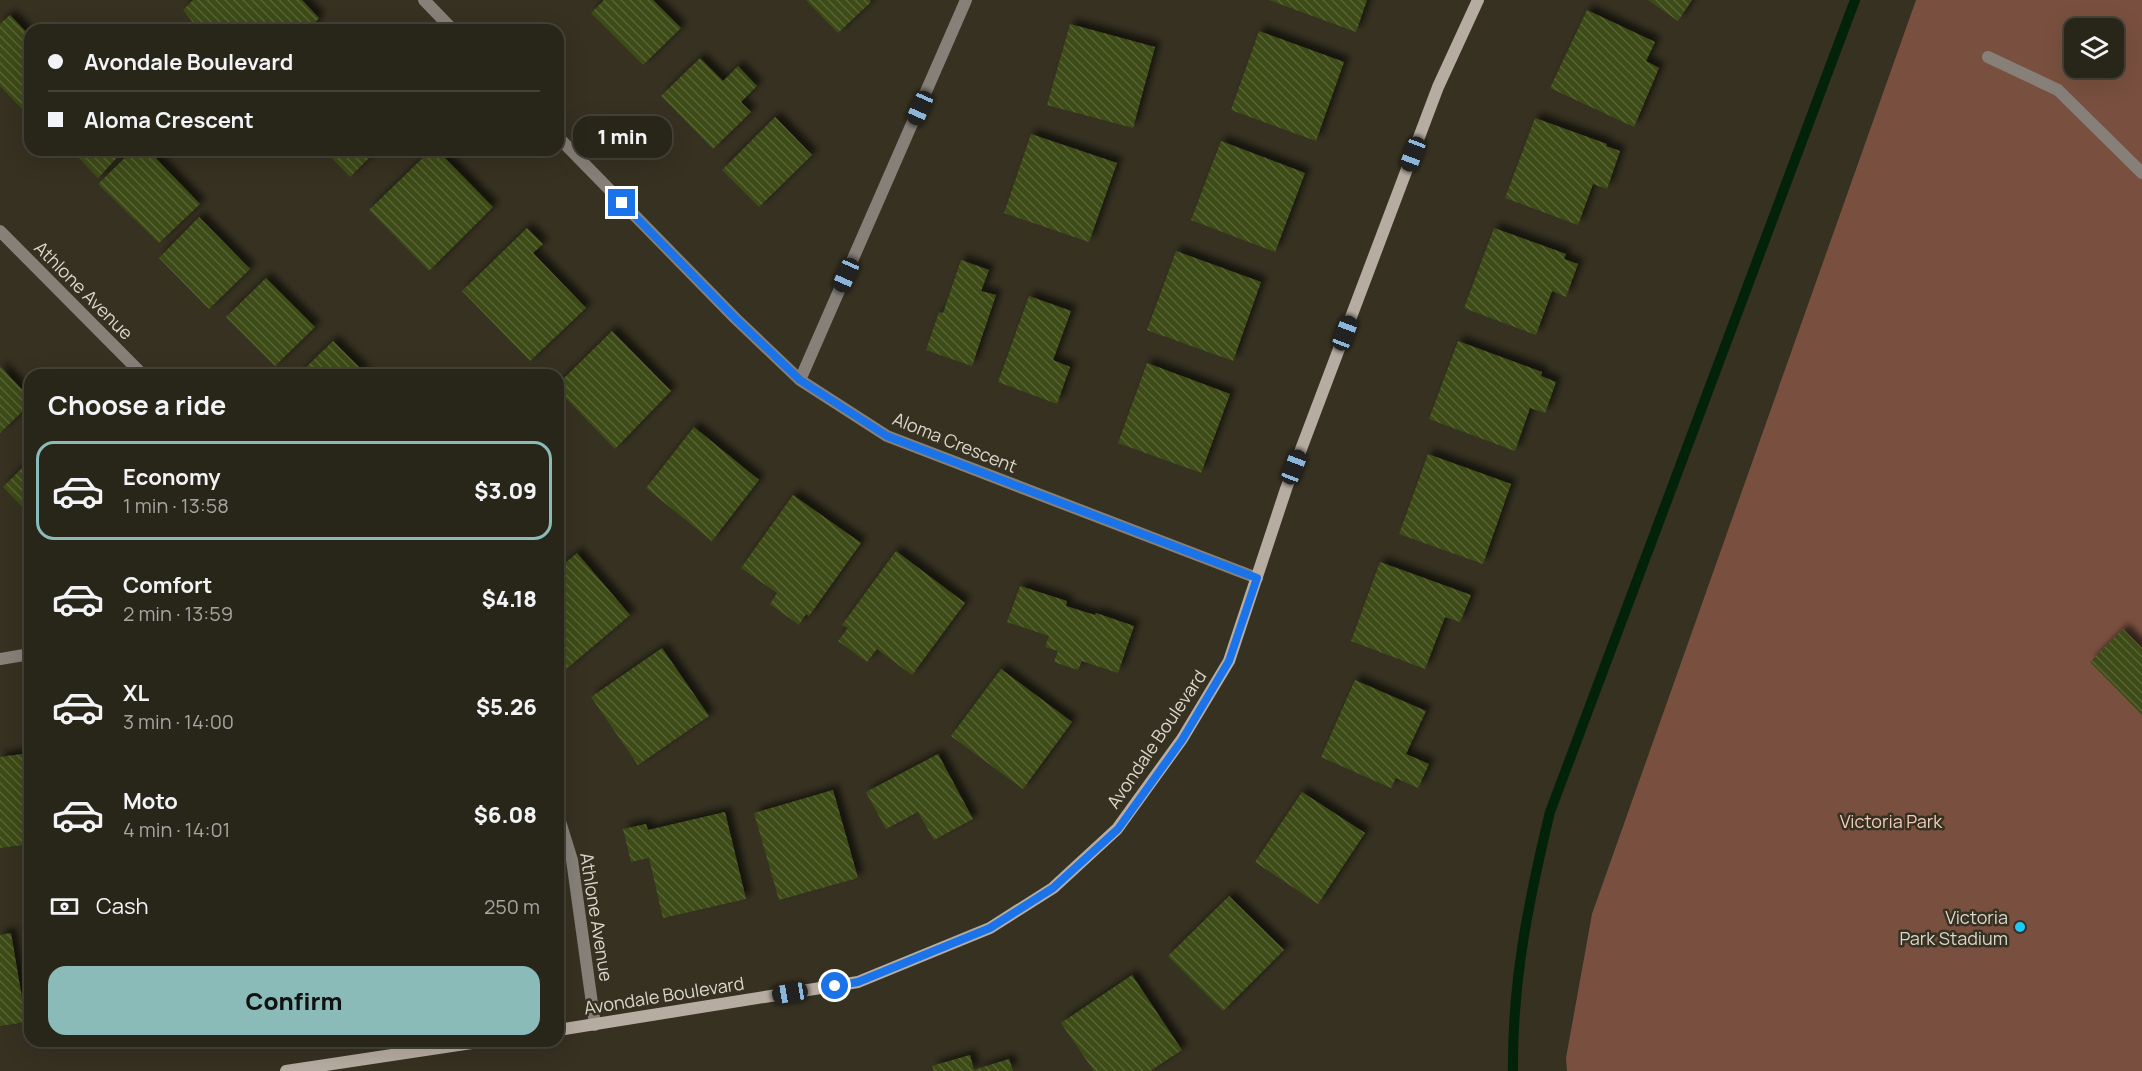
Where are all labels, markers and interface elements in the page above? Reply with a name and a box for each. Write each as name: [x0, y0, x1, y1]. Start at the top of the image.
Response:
map controls: [2064, 18, 2124, 78]
button: layers: [2064, 18, 2124, 78]
text: Avondale Boulevard: [84, 47, 293, 77]
car: [904, 88, 936, 128]
text: Aloma Crescent: [84, 105, 254, 135]
callout: 1 min: [572, 116, 672, 158]
text: 1 min: [597, 123, 648, 150]
car: [1398, 134, 1428, 174]
route end: [608, 189, 635, 216]
street label: Athlone Avenue: [29, 235, 139, 345]
car: [830, 255, 862, 295]
car: [1330, 313, 1360, 353]
text: Choose a ride: [48, 386, 226, 423]
street label: Aloma Crescent: [889, 406, 1021, 478]
car: [1279, 447, 1309, 487]
text: Economy: [123, 462, 221, 492]
icon: car: [51, 464, 105, 518]
text: $3.09: [474, 476, 537, 506]
text: 1 min · 13:58: [123, 492, 229, 519]
text: Comfort: [123, 570, 212, 600]
icon: car: [51, 572, 105, 626]
text: $4.18: [482, 584, 537, 614]
text: 2 min · 13:59: [123, 600, 233, 627]
street label: Avondale Boulevard: [1101, 665, 1211, 813]
text: XL: [123, 678, 149, 708]
icon: car: [51, 680, 105, 734]
text: $5.26: [476, 692, 537, 722]
text: 3 min · 14:00: [123, 708, 234, 735]
text: Moto: [123, 786, 178, 816]
icon: car: [51, 788, 105, 842]
text: $6.08: [474, 800, 537, 830]
park label: Victoria Park: [1840, 809, 1943, 833]
text: 4 min · 14:01: [123, 816, 230, 843]
street label: Athlone Avenue: [575, 851, 619, 983]
icon: cash: [48, 890, 81, 923]
text: Cash: [96, 891, 149, 921]
text: 250 m: [484, 893, 540, 920]
place label: Victoria Park Stadium: [1899, 905, 2008, 950]
marker: Victoria Park Stadium: [2013, 920, 2027, 934]
button: Confirm: [48, 966, 540, 1035]
street label: Avondale Boulevard: [582, 970, 746, 1020]
route start: [821, 972, 848, 999]
car: [771, 981, 809, 1005]

